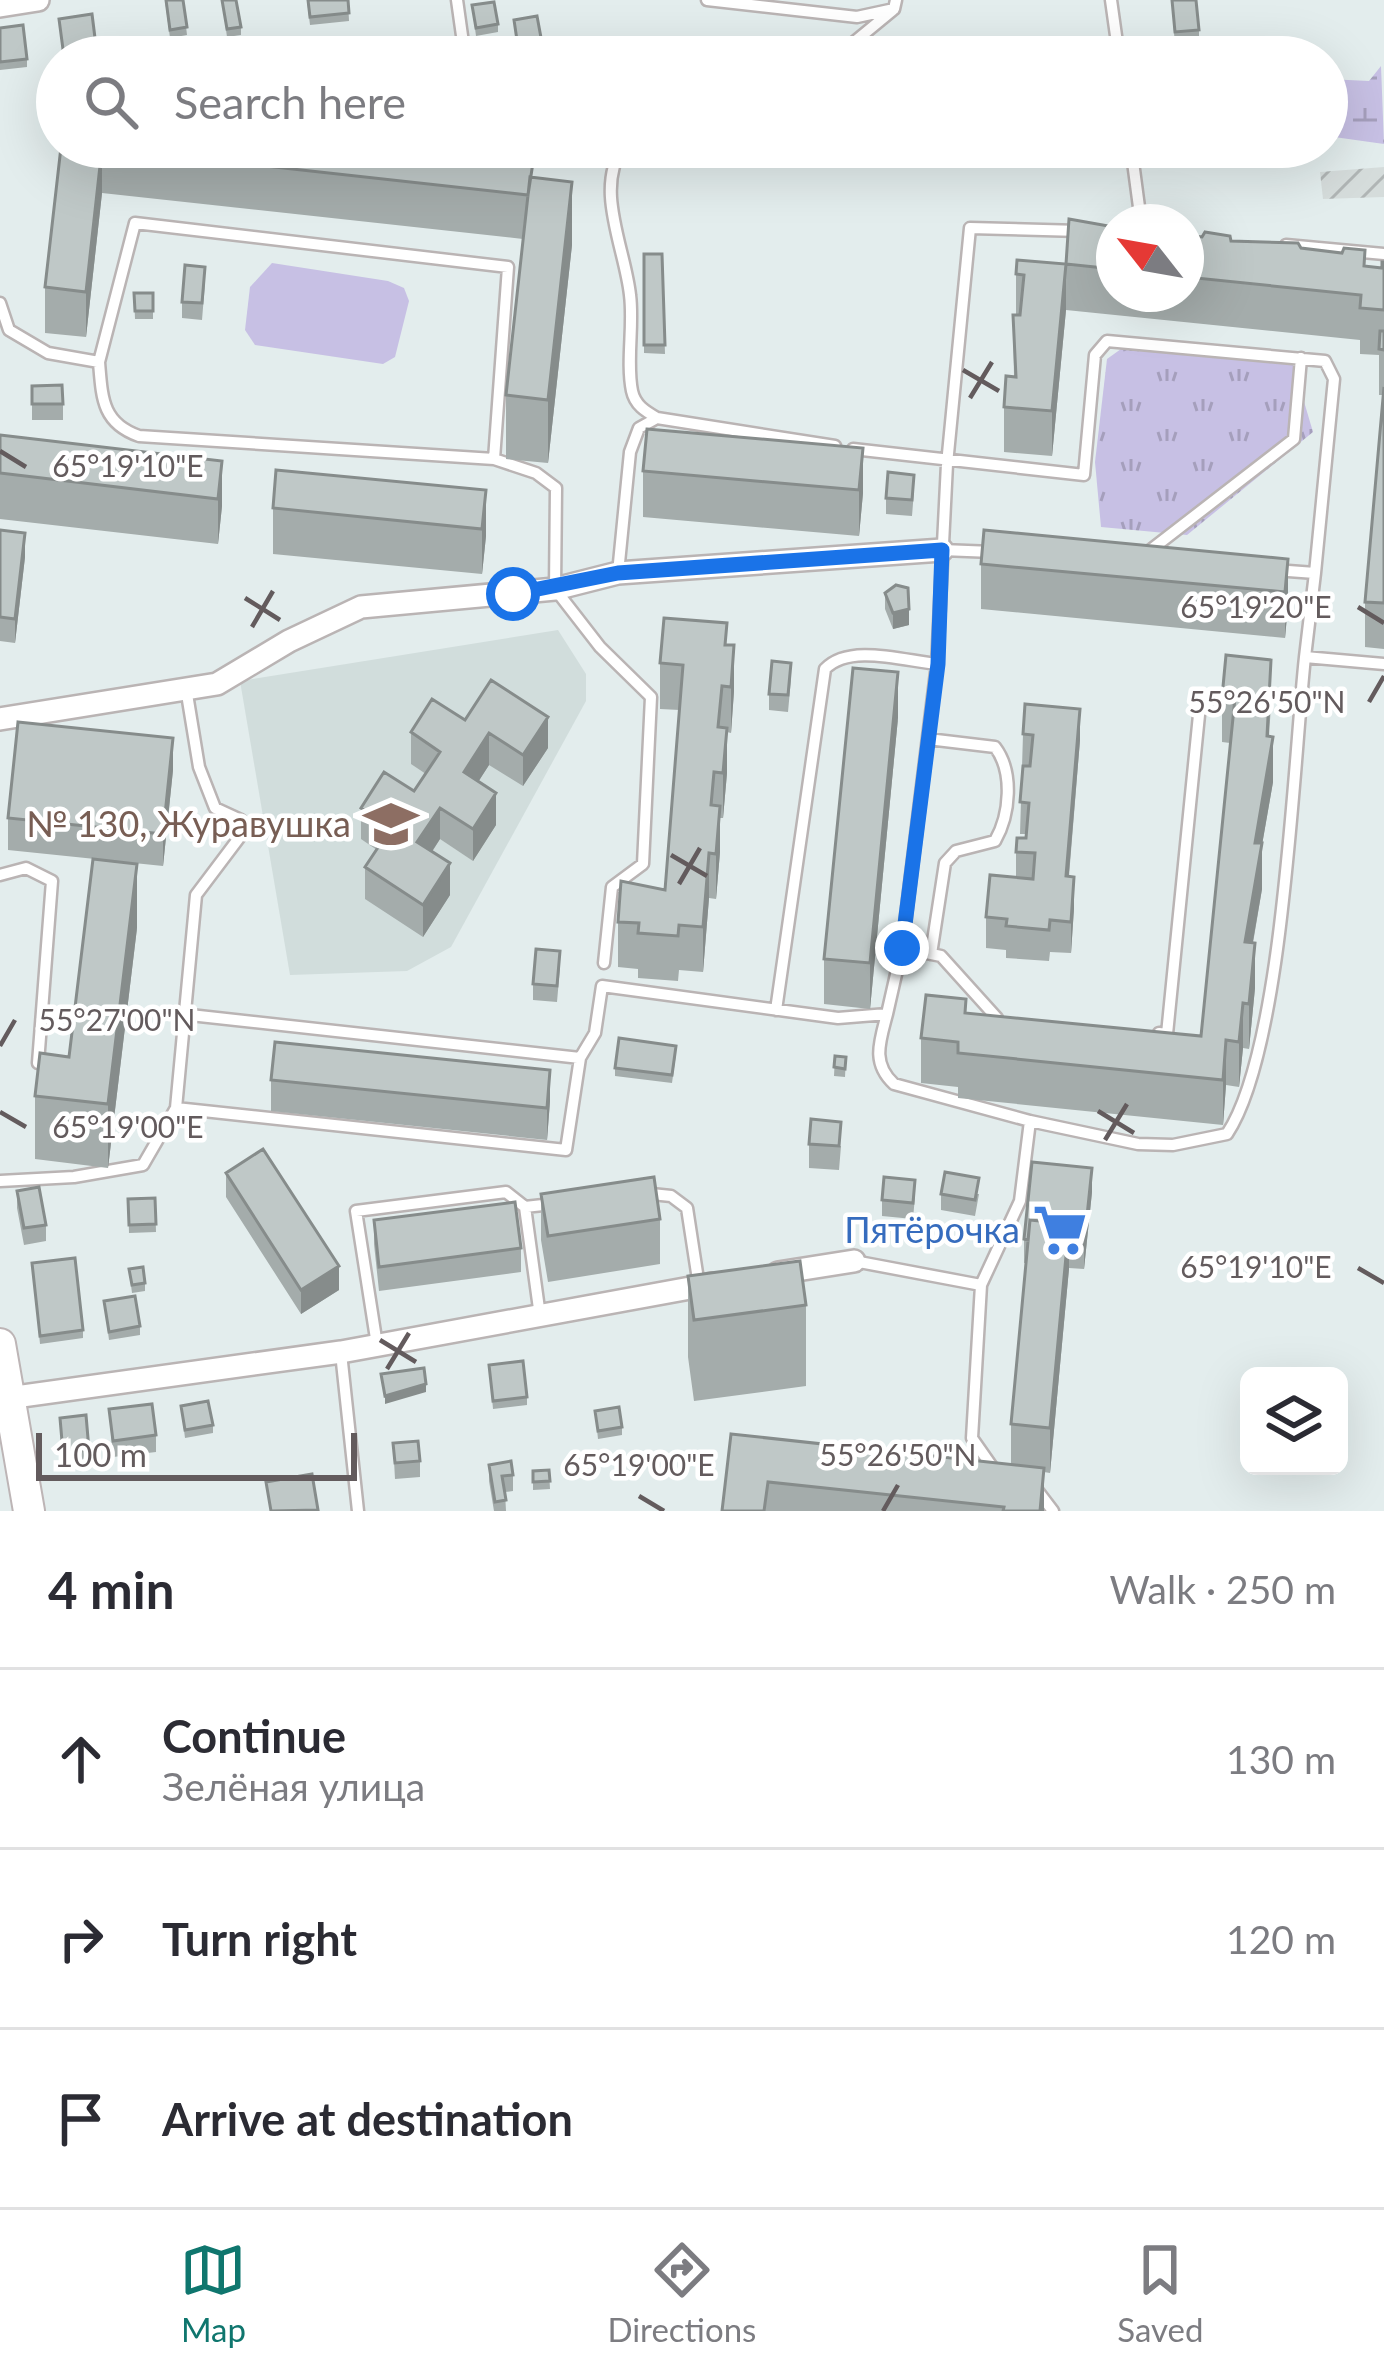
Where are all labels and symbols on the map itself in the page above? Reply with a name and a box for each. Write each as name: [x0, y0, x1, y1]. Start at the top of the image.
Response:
north arrow: [1096, 204, 1204, 312]
text: 65°19'10"E: [52, 447, 204, 483]
route start: [486, 567, 540, 621]
text: 65°19'20"E: [1180, 588, 1332, 624]
text: 55°26'50"N: [1189, 683, 1345, 719]
school or university icon: № 130, Журавушка: [362, 795, 420, 853]
place label: № 130, Журавушка: [26, 801, 351, 845]
route end: [875, 921, 929, 975]
text: 55°27'00"N: [39, 1001, 195, 1037]
text: 65°19'00"E: [52, 1108, 204, 1144]
supermarket icon: Пятёрочка: [1031, 1201, 1089, 1259]
place label: Пятёрочка: [844, 1207, 1020, 1251]
text: 65°19'10"E: [1180, 1248, 1332, 1284]
scale bar: [36, 1427, 357, 1480]
text: 55°26'50"N: [820, 1436, 976, 1472]
text: 65°19'00"E: [563, 1446, 715, 1482]

